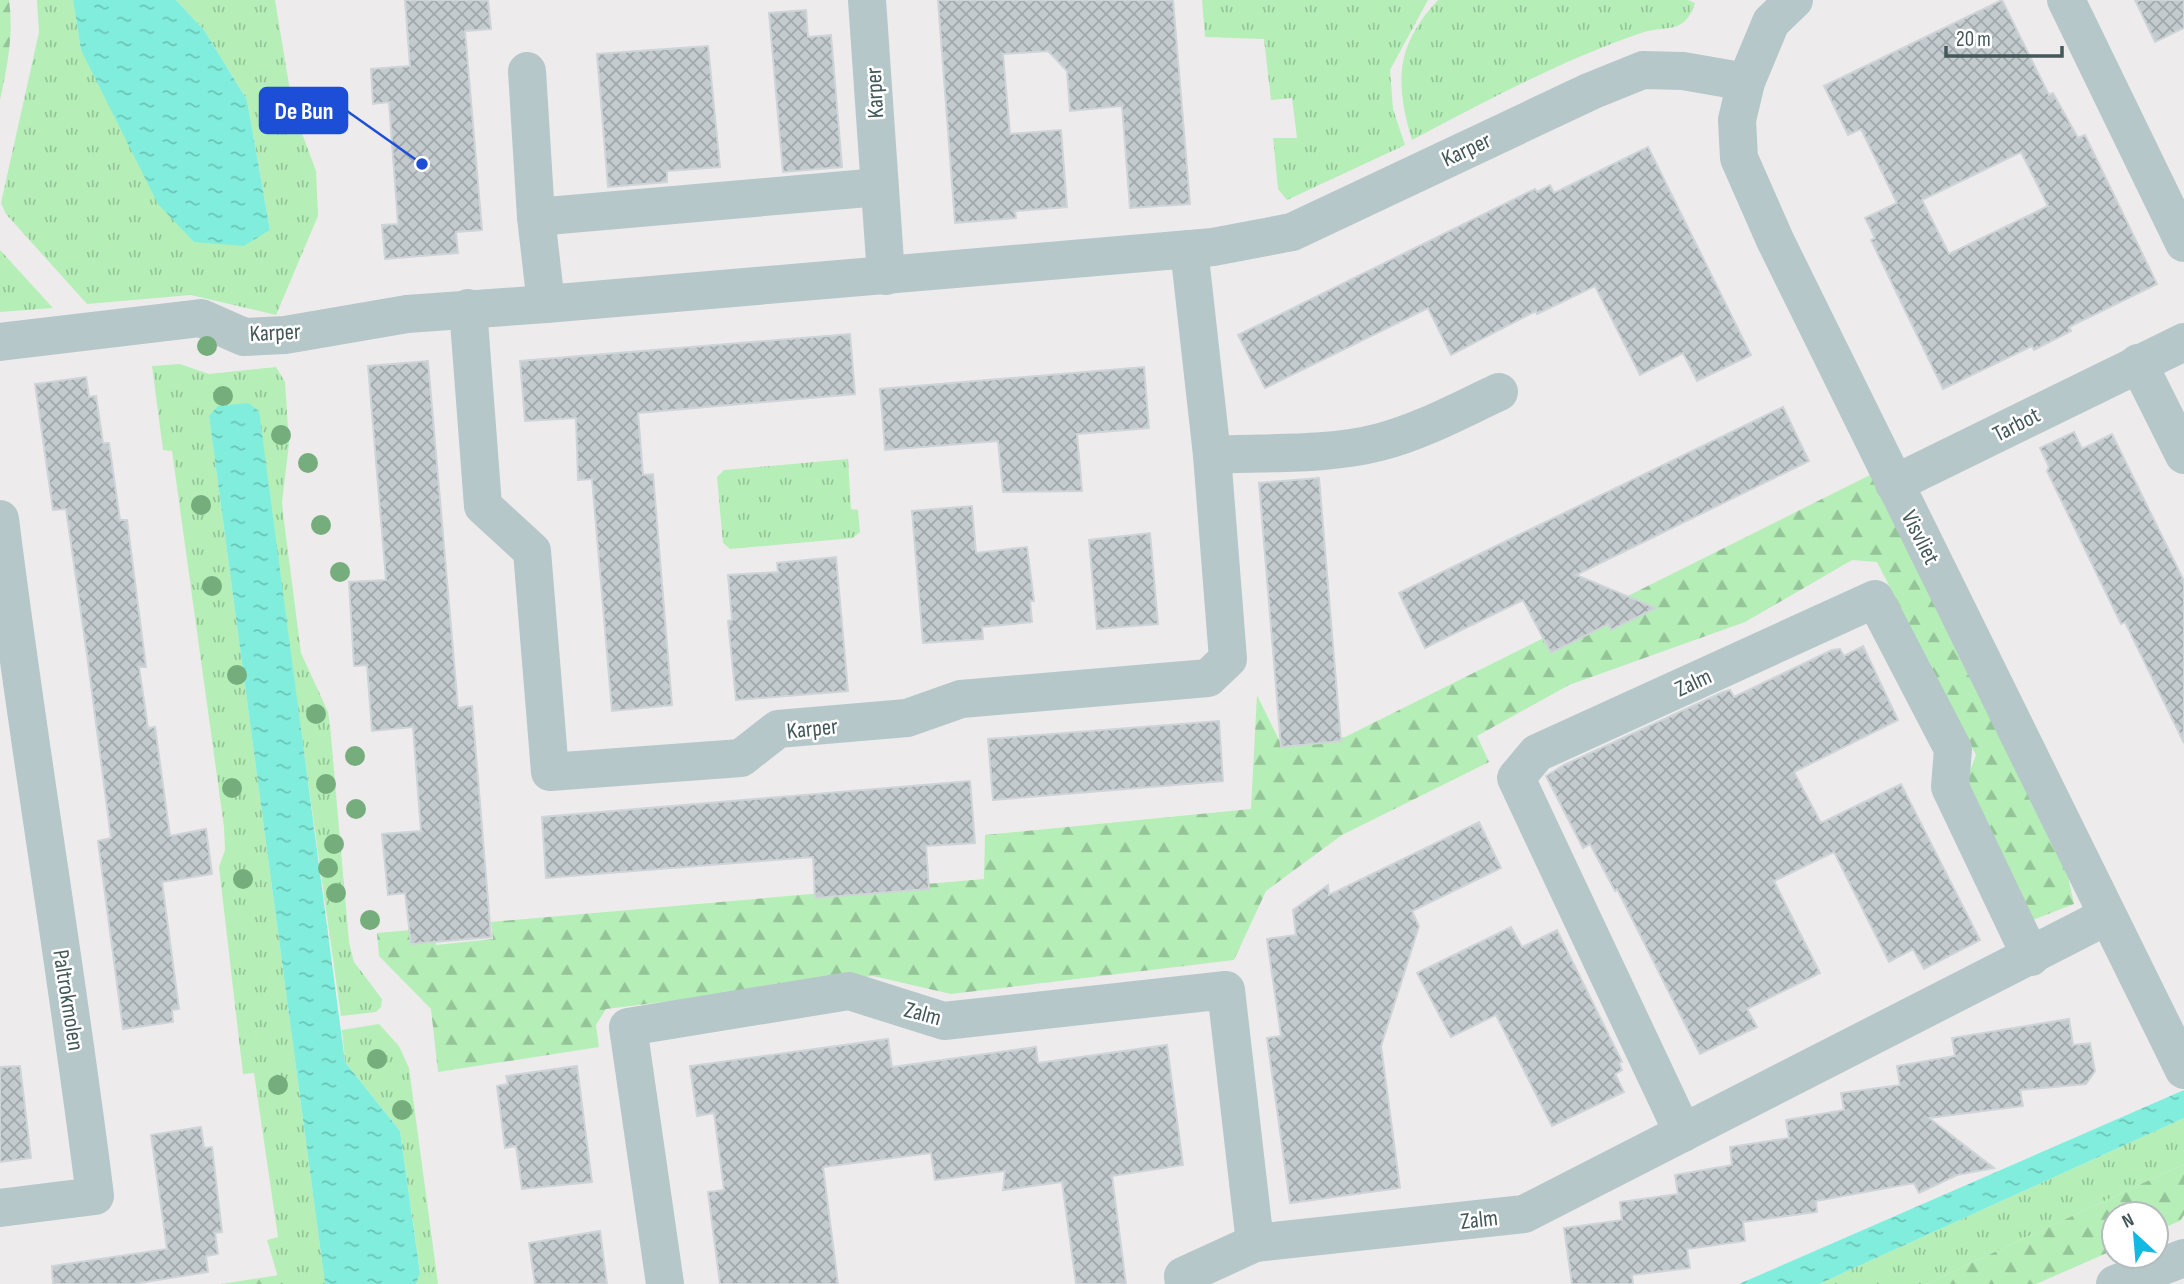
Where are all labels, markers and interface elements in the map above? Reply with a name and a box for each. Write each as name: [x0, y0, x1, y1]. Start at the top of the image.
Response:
scale bar: [1946, 14, 2062, 58]
text: 20 m: [1956, 27, 1991, 52]
street label: Karper: [860, 66, 890, 119]
callout: De Bun: [260, 88, 347, 133]
text: De Bun: [275, 97, 334, 126]
street label: Karper: [1437, 126, 1496, 173]
street label: Karper: [249, 318, 302, 348]
street label: Tarbot: [1988, 401, 2045, 449]
street label: Visvliet: [1895, 506, 1946, 569]
street label: Zalm: [1671, 662, 1716, 703]
street label: Karper: [785, 712, 839, 746]
street label: Paltrokmolen: [46, 948, 90, 1053]
street label: Zalm: [901, 996, 944, 1032]
north arrow: [2100, 1200, 2170, 1270]
street label: Zalm: [1459, 1204, 1499, 1236]
text: N: [2119, 1209, 2138, 1234]

